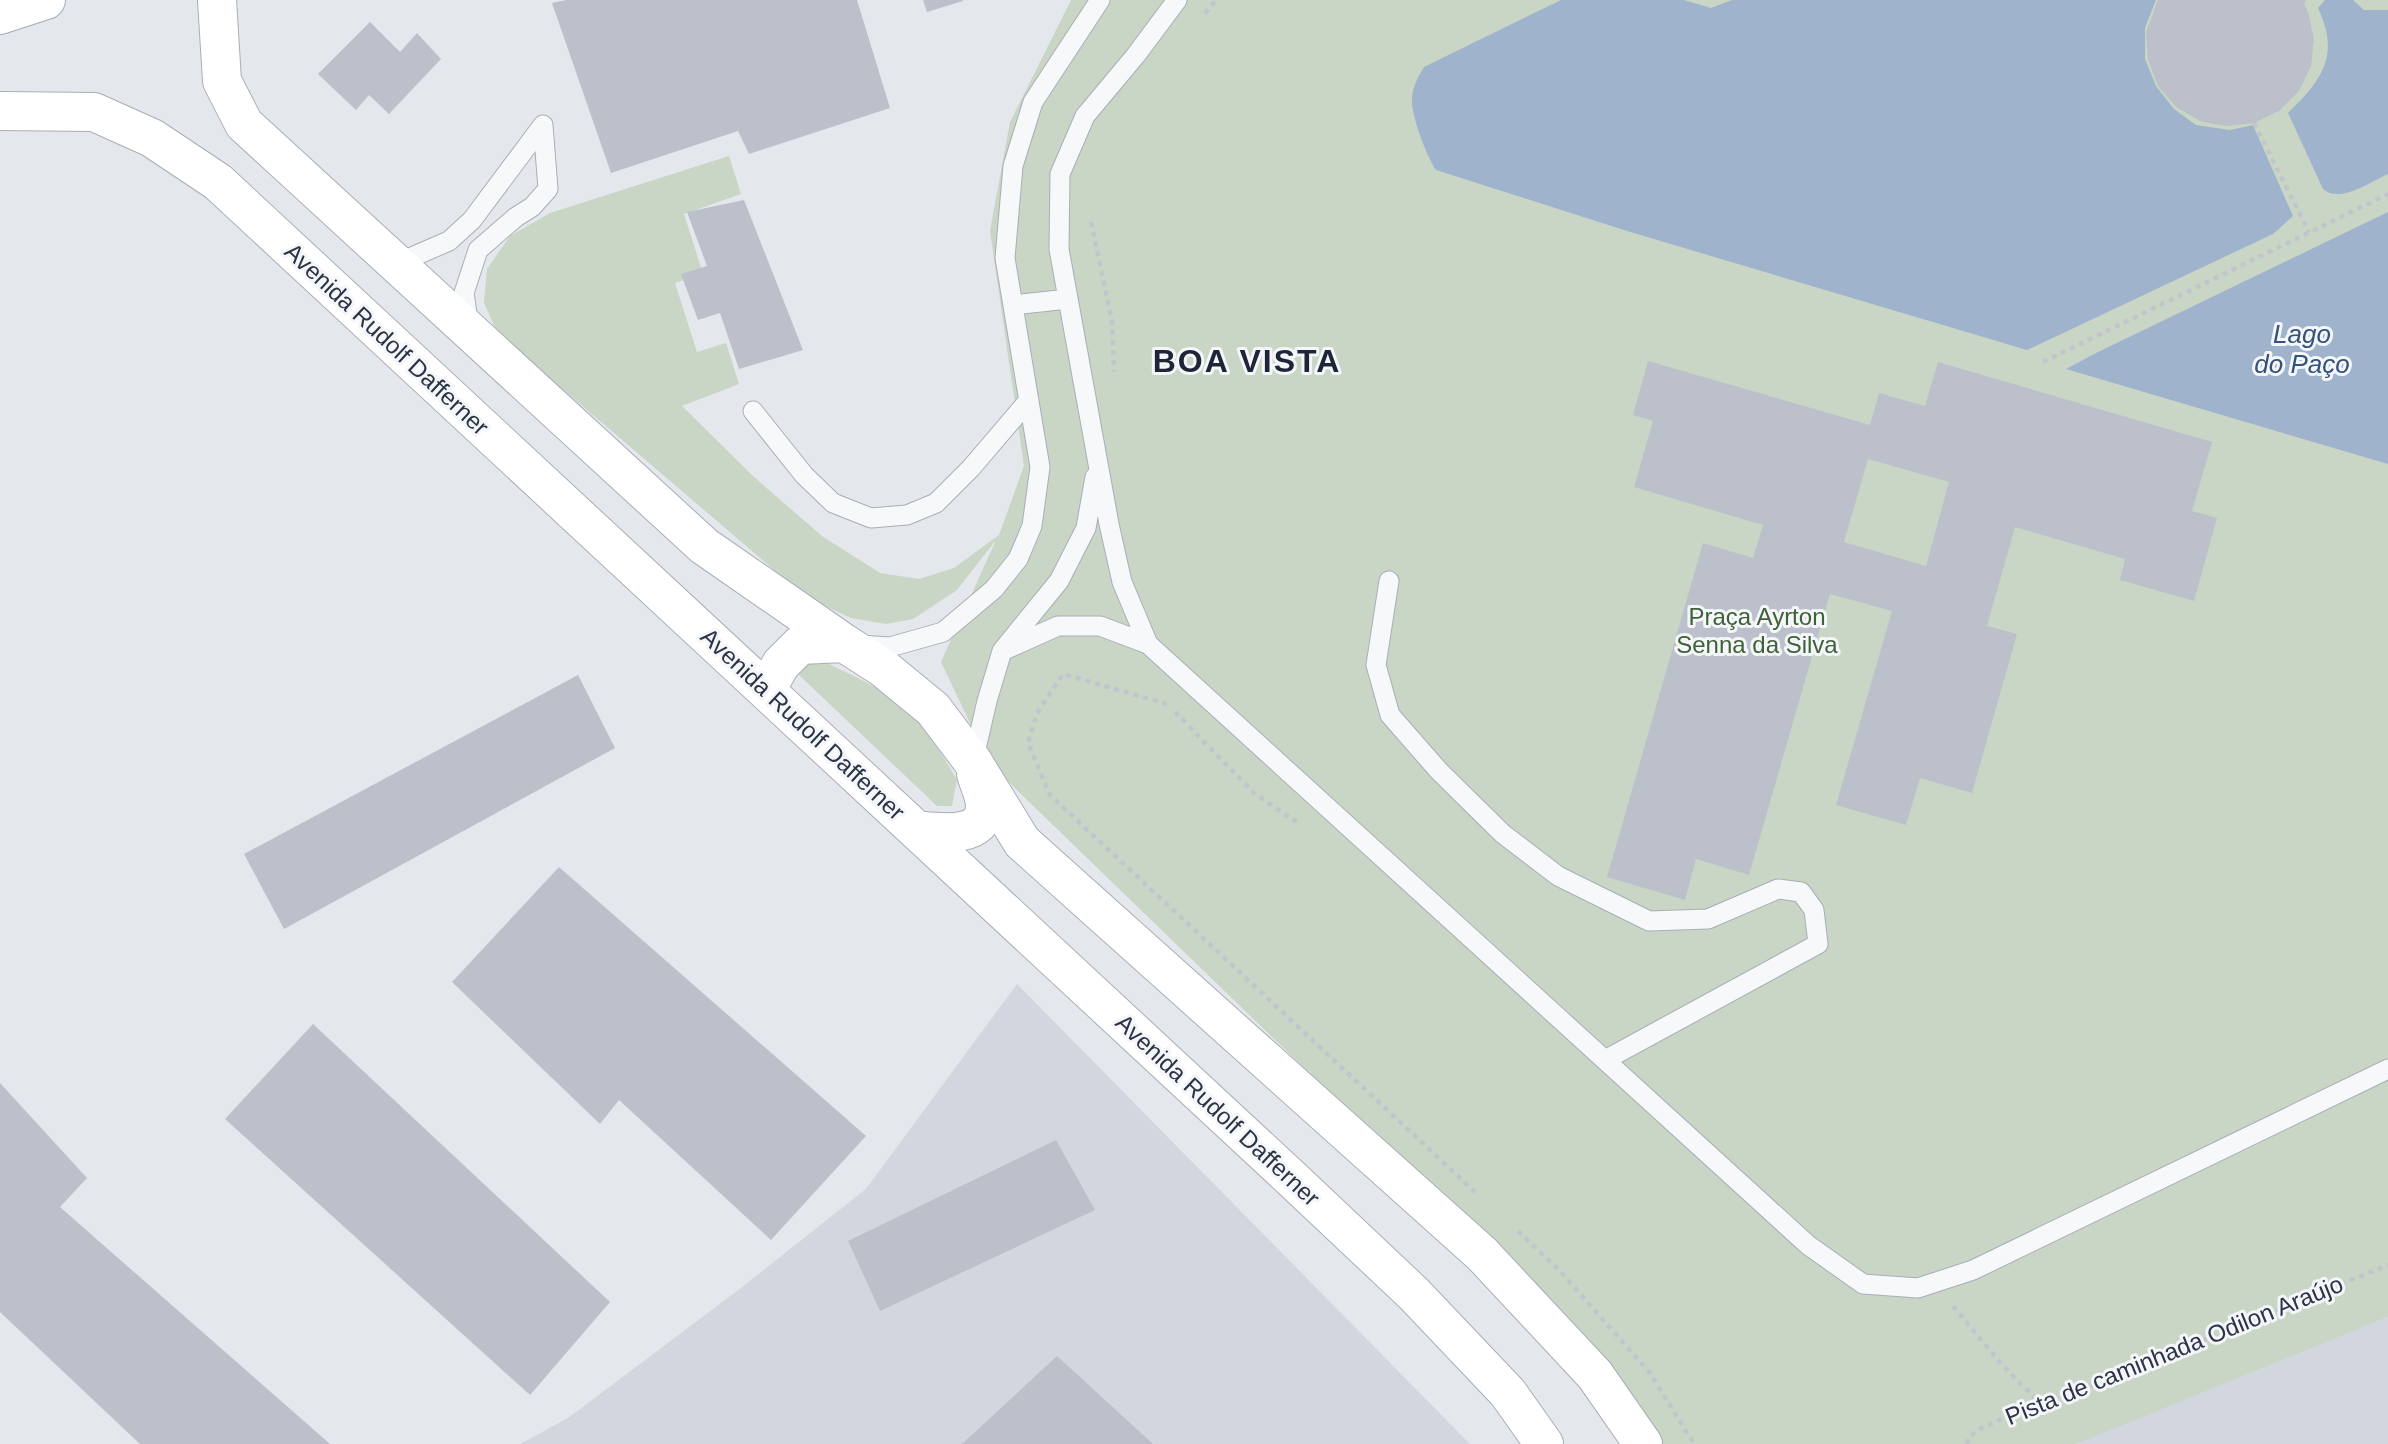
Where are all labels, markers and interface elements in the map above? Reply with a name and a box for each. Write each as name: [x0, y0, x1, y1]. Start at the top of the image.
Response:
street label: Avenida Rudolf Dafferner: [280, 238, 494, 440]
water label: Lago do Paço: [2254, 319, 2350, 379]
district label: BOA VISTA: [1153, 343, 1341, 379]
park label: Praça Ayrton Senna da Silva: [1676, 603, 1838, 658]
street label: Avenida Rudolf Dafferner: [696, 623, 910, 825]
street label: Avenida Rudolf Dafferner: [1111, 1009, 1325, 1211]
street label: Pista de caminhada Odilon Araújo: [2001, 1270, 2347, 1430]

